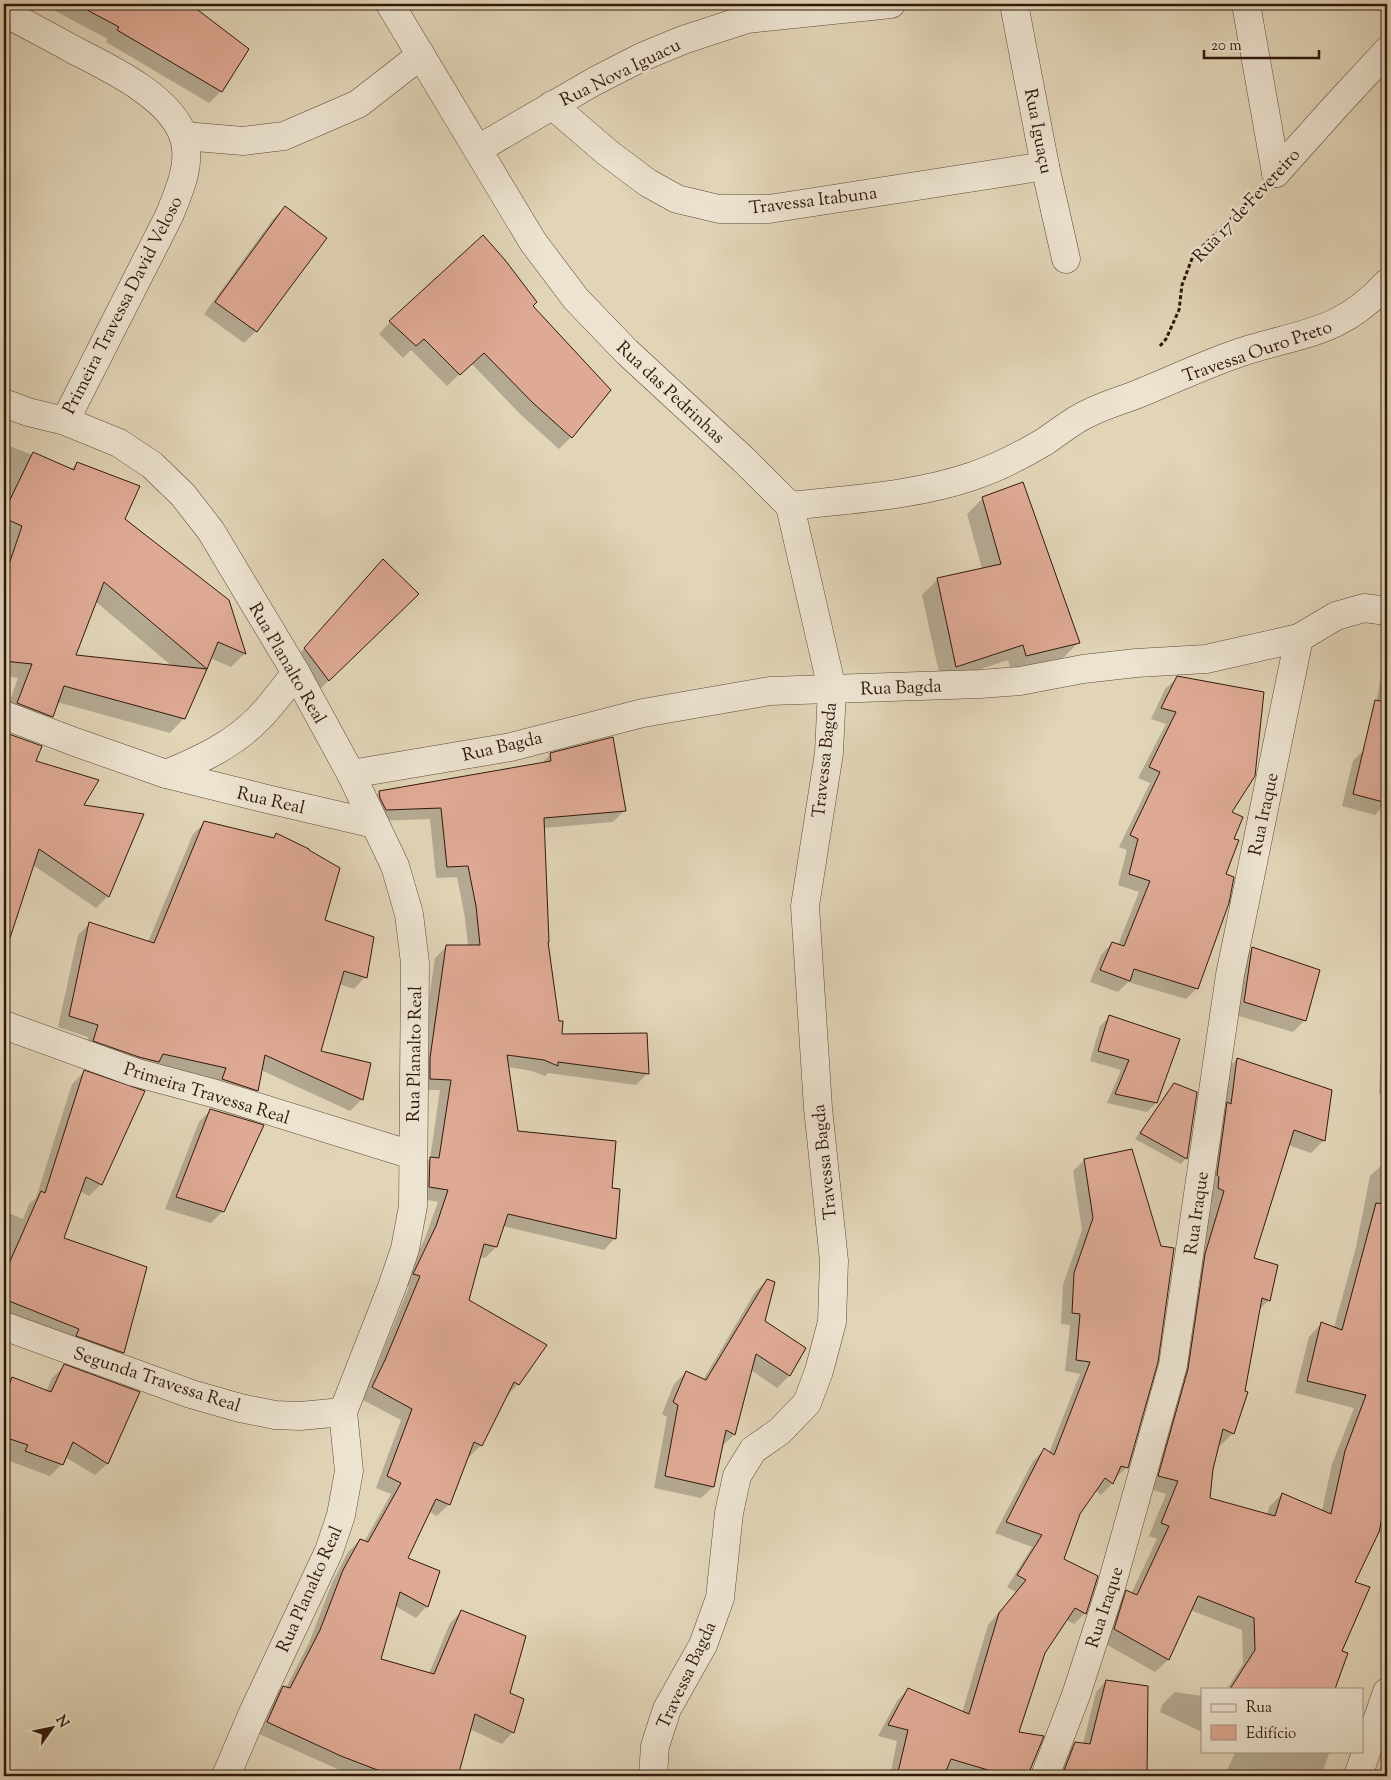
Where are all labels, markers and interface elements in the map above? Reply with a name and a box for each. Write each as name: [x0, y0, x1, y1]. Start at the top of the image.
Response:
scale bar: [1204, 28, 1318, 60]
street label: Rua Nova Iguacu: [556, 33, 686, 114]
text: 20 m: [1211, 36, 1242, 57]
street label: Rua Iguaçu: [1016, 86, 1058, 176]
street label: Rua 17 de Fevereiro: [1188, 143, 1308, 269]
street label: Travessa Itabuna: [748, 181, 879, 223]
street label: Primeira Travessa David Veloso: [57, 192, 190, 419]
street label: Travessa Ouro Preto: [1179, 315, 1336, 391]
street label: Rua das Pedrinhas: [609, 336, 730, 451]
street label: Rua Planalto Real: [241, 599, 332, 729]
street label: Rua Bagda: [860, 675, 942, 703]
street label: Travessa Bagda: [807, 701, 845, 819]
street label: Rua Bagda: [460, 726, 545, 770]
street label: Rua Iraque: [1243, 771, 1286, 858]
street label: Rua Real: [234, 782, 307, 822]
street label: Rua Planalto Real: [402, 986, 430, 1122]
street label: Primeira Travessa Real: [120, 1057, 293, 1133]
street label: Travessa Bagda: [807, 1103, 845, 1221]
street label: Rua Iraque: [1179, 1170, 1217, 1257]
street label: Segunda Travessa Real: [69, 1342, 243, 1420]
street label: Rua Planalto Real: [271, 1522, 350, 1657]
street label: Rua Iraque: [1081, 1564, 1131, 1652]
street label: Travessa Bagda: [652, 1618, 724, 1734]
legend: [1201, 1688, 1364, 1752]
text: Rua: [1246, 1698, 1272, 1719]
north arrow: [28, 1702, 78, 1752]
text: N: [50, 1712, 73, 1732]
text: Edifício: [1246, 1724, 1296, 1745]

